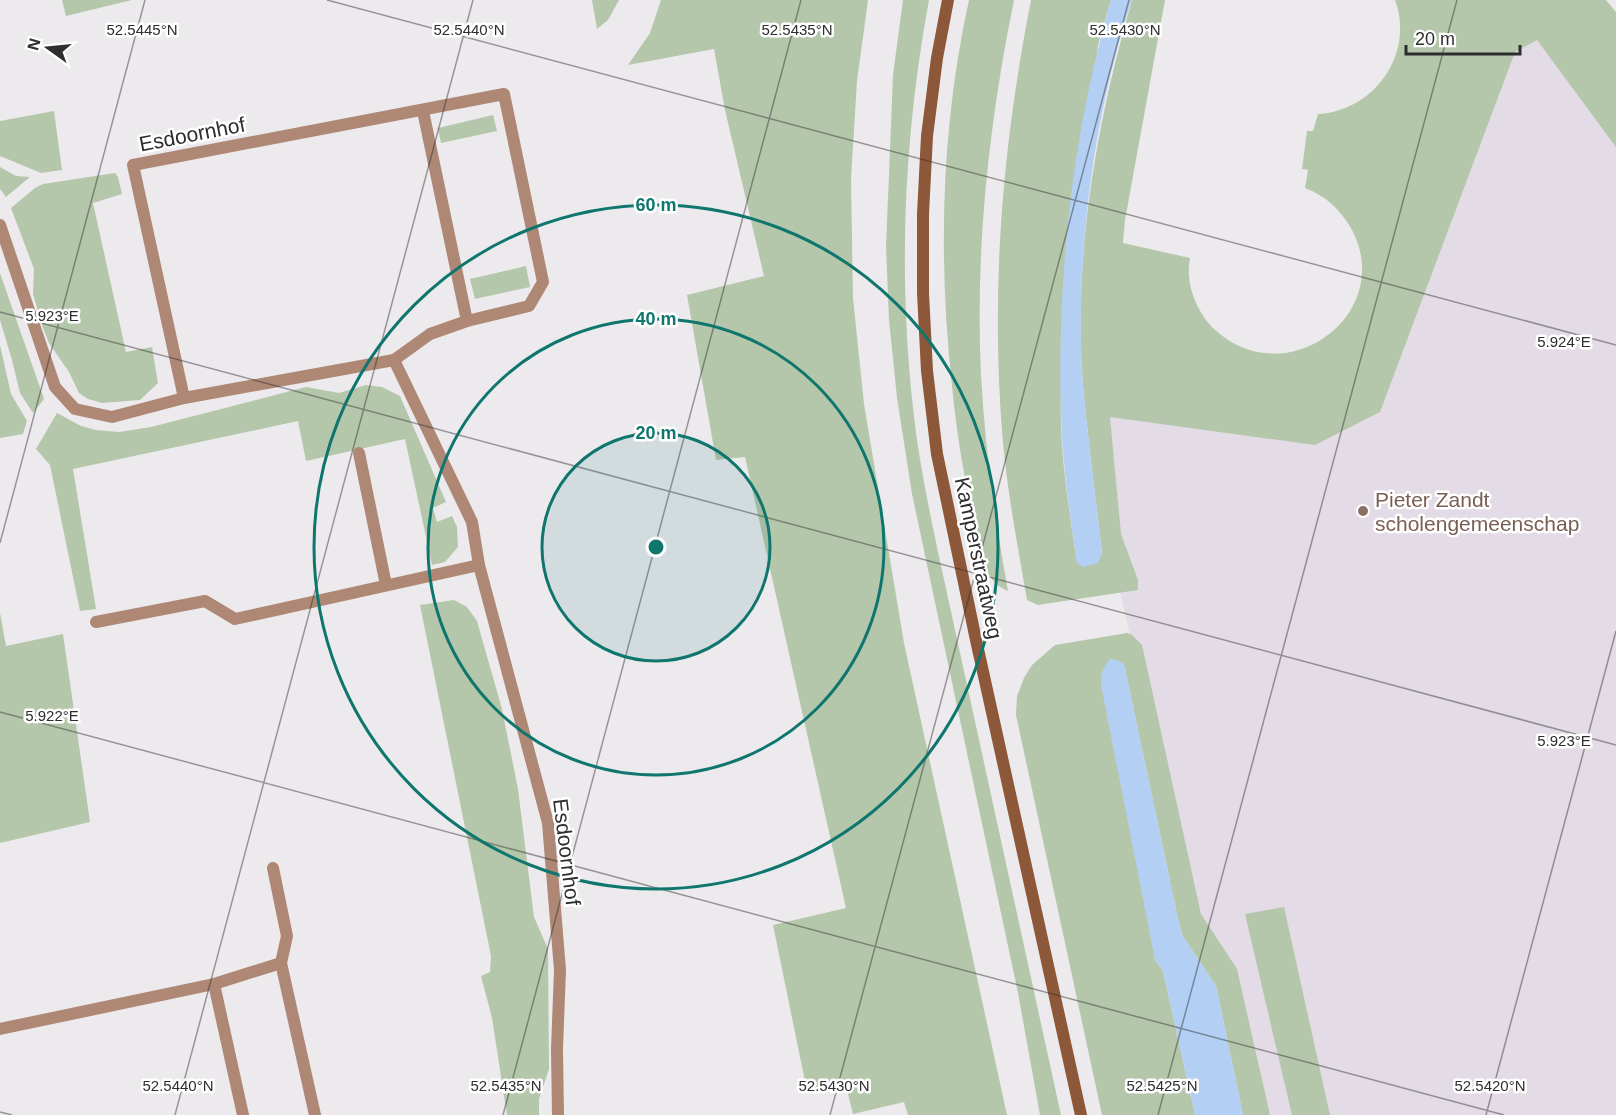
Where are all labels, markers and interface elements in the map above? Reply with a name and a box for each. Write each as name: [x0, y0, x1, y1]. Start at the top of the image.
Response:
north arrow: [18, 18, 78, 78]
scale bar: [1406, 18, 1520, 56]
text: 52.5445°N: [106, 21, 178, 38]
text: 52.5440°N: [433, 21, 505, 38]
text: 52.5435°N: [761, 21, 833, 38]
text: 52.5430°N: [1089, 21, 1161, 38]
text: 20 m: [1415, 29, 1455, 49]
text: N: [24, 36, 44, 52]
street label: Esdoornhof: [137, 112, 247, 156]
text: 60 m: [635, 195, 677, 215]
text: 5.923°E: [25, 307, 79, 324]
text: 40 m: [635, 309, 677, 329]
text: 5.924°E: [1537, 333, 1591, 350]
text: 20 m: [635, 423, 677, 443]
street label: Kamperstraatweg: [951, 475, 1007, 641]
place label: Pieter Zandt scholengemeenschap: [1375, 488, 1579, 535]
marker: Pieter Zandt scholengemeenschap: [1356, 504, 1370, 518]
centre of rings: [646, 537, 666, 557]
text: 5.922°E: [25, 707, 79, 724]
text: 5.923°E: [1537, 732, 1591, 749]
street label: Esdoornhof: [549, 797, 585, 907]
text: 52.5440°N: [142, 1077, 214, 1094]
text: 52.5435°N: [470, 1077, 542, 1094]
text: 52.5430°N: [798, 1077, 870, 1094]
text: 52.5425°N: [1126, 1077, 1198, 1094]
text: 52.5420°N: [1454, 1077, 1526, 1094]

